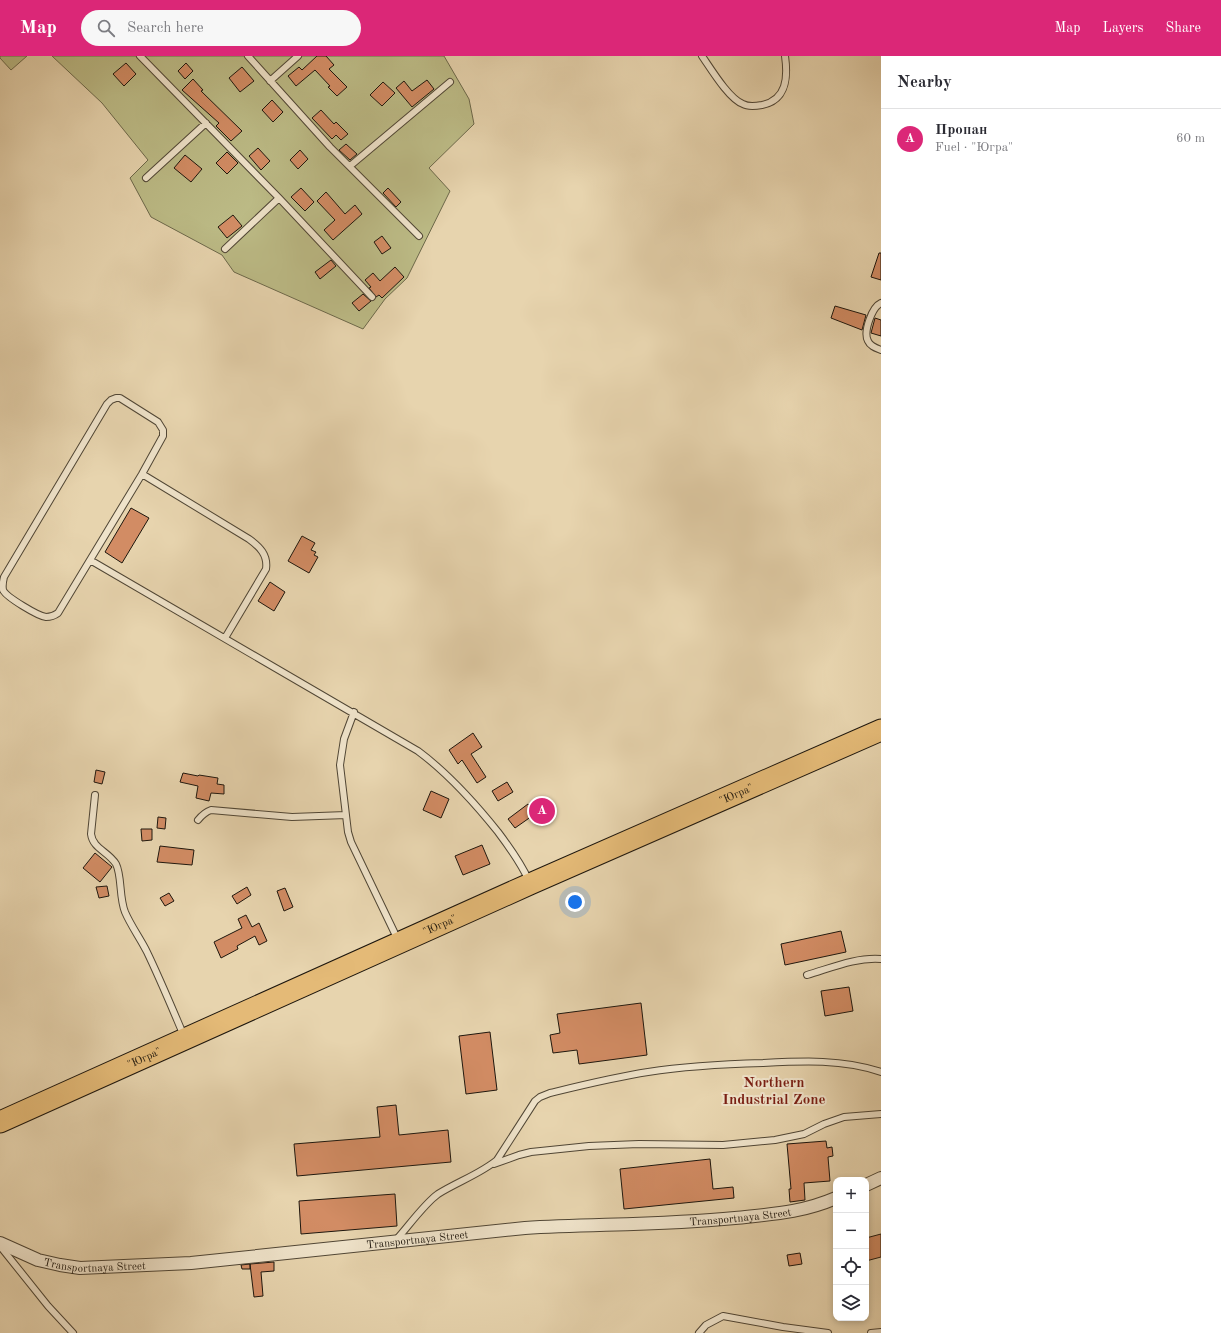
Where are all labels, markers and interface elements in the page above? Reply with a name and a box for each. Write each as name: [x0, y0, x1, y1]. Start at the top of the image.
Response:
search box: [81, 10, 361, 46]
icon: search: [95, 17, 117, 39]
text: Map: [20, 19, 57, 38]
text: Search here: [127, 21, 204, 36]
text: Map: [1055, 21, 1081, 35]
text: Layers: [1103, 21, 1144, 35]
text: Share: [1166, 21, 1201, 35]
text: Nearby: [897, 74, 952, 91]
text: Пропан: [935, 123, 988, 138]
text: A: [905, 132, 915, 145]
text: 60 m: [1176, 132, 1205, 145]
text: Fuel · "Югра": [935, 141, 1013, 154]
street label: "Югра": [718, 783, 755, 807]
pin: A: [529, 796, 555, 826]
your location: [565, 892, 585, 912]
street label: "Югра": [422, 914, 459, 938]
street label: "Югра": [126, 1046, 163, 1071]
district label: Northern Industrial Zone: [722, 1076, 826, 1108]
map controls: [833, 1177, 869, 1321]
button: +: [833, 1177, 869, 1213]
street label: Transportnaya Street: [689, 1207, 793, 1229]
button: −: [833, 1213, 869, 1249]
street label: Transportnaya Street: [366, 1230, 469, 1252]
button: locate: [833, 1249, 869, 1285]
street label: Transportnaya Street: [42, 1257, 146, 1275]
button: layers: [833, 1285, 869, 1321]

